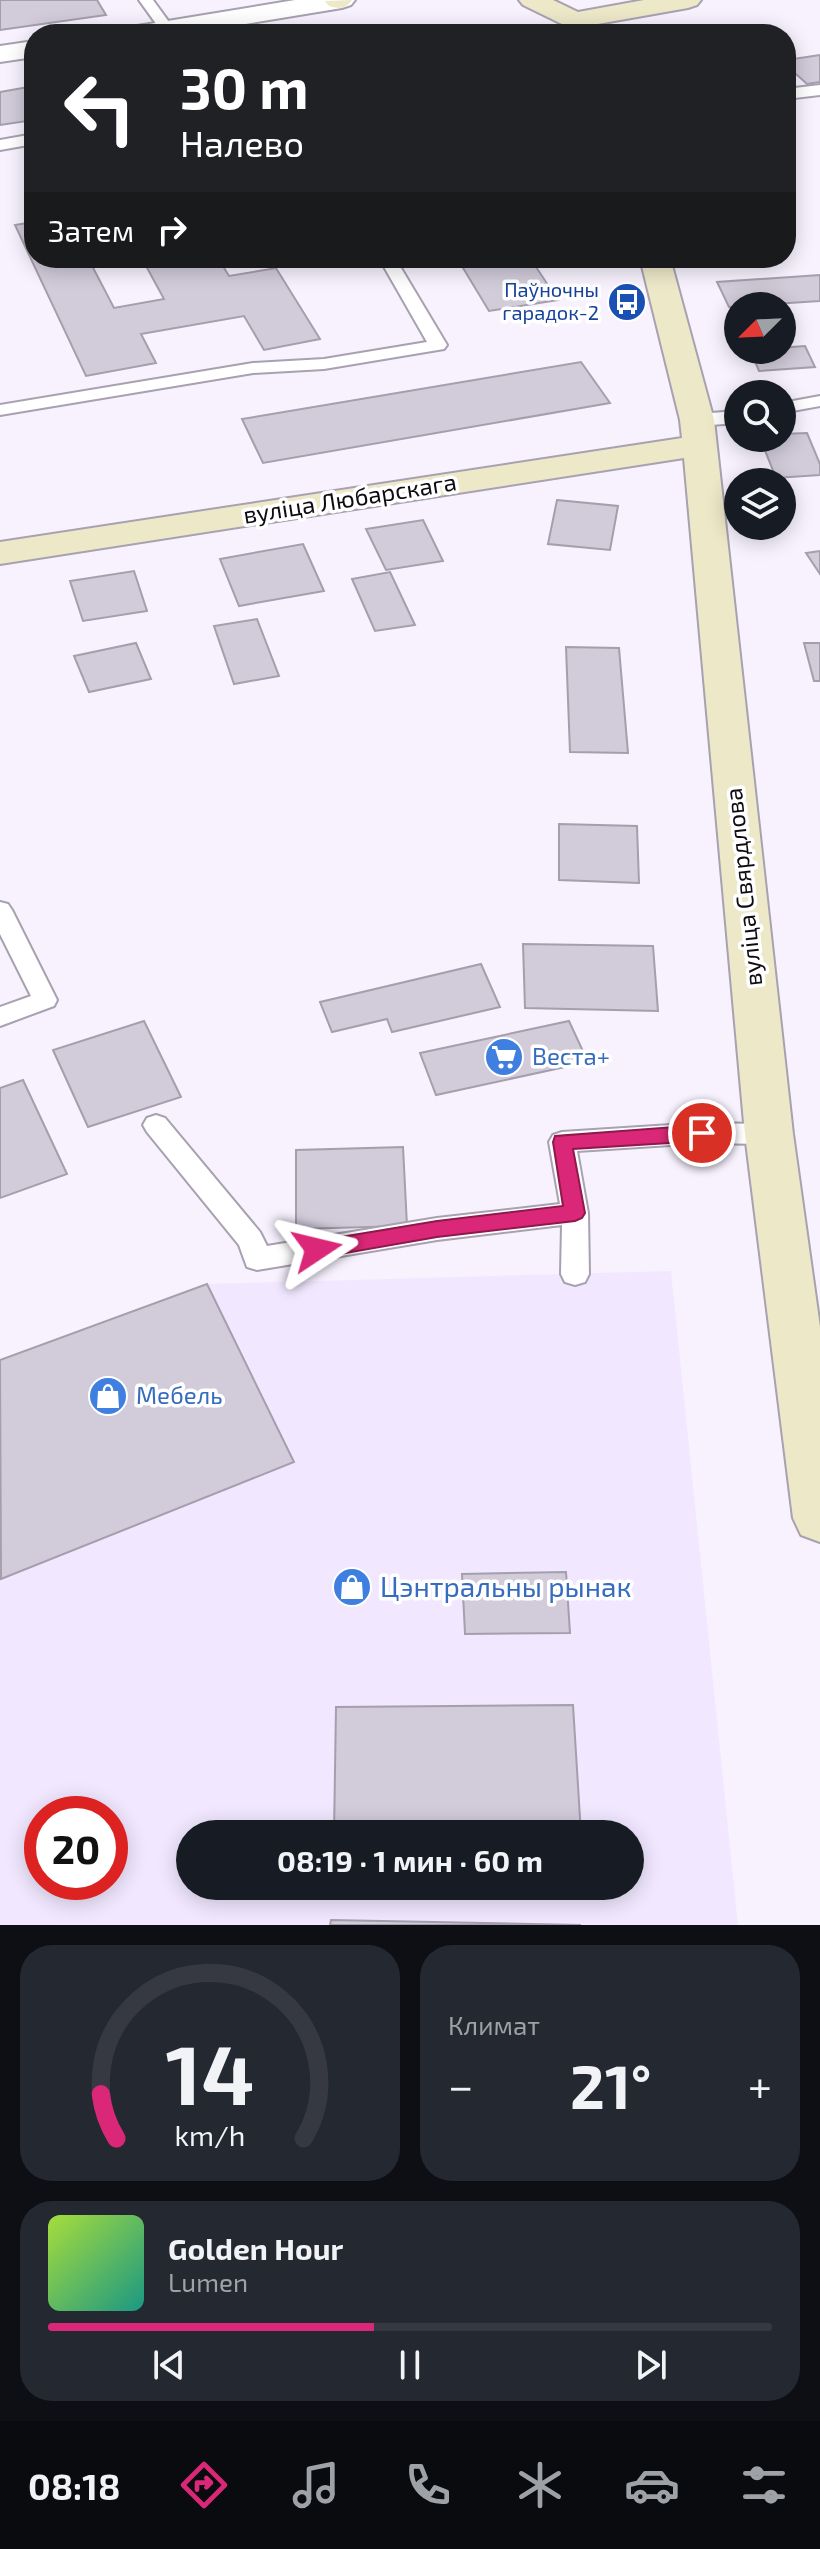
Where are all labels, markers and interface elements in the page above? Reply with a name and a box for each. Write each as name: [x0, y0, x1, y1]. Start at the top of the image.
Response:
text: 30 m: [180, 53, 309, 120]
icon: left: [48, 56, 152, 160]
text: Налево: [180, 121, 304, 164]
icon: right: [150, 208, 194, 252]
text: Затем: [48, 212, 134, 248]
place label: Паўночны гарадок-2: [502, 277, 599, 324]
bus stop icon: Паўночны гарадок-2: [606, 281, 648, 323]
north arrow: [724, 292, 796, 364]
map controls: [724, 292, 796, 540]
button: search: [724, 380, 796, 452]
street label: вуліца Любарскага: [241, 466, 459, 530]
button: layers: [724, 468, 796, 540]
street label: вуліца Свярдлова: [718, 786, 768, 988]
supermarket icon: Веста+: [483, 1036, 525, 1078]
place label: Веста+: [532, 1041, 610, 1070]
pin: [668, 1099, 736, 1167]
icon: arrive: [680, 1111, 724, 1155]
position arrow: [275, 1207, 359, 1291]
shop icon: Мебель: [87, 1375, 129, 1417]
place label: Мебель: [136, 1380, 223, 1409]
shop icon: Цэнтральны рынак: [331, 1566, 373, 1608]
place label: Цэнтральны рынак: [380, 1569, 632, 1603]
speed limit sign: 20: [24, 1796, 128, 1900]
text: 08:19 · 1 мин · 60 m: [277, 1842, 543, 1878]
text: Климат: [448, 2009, 540, 2040]
text: 14: [166, 2022, 254, 2122]
text: 21°: [570, 2049, 651, 2121]
text: −: [448, 2058, 474, 2111]
text: +: [748, 2058, 772, 2111]
text: km/h: [175, 2117, 245, 2152]
text: Golden Hour: [168, 2230, 343, 2266]
text: Lumen: [168, 2266, 248, 2297]
icon: previous: [147, 2343, 191, 2387]
icon: pause: [388, 2343, 432, 2387]
icon: next: [629, 2343, 673, 2387]
icon: directions: [176, 2457, 232, 2513]
icon: music: [288, 2457, 344, 2513]
icon: phone: [400, 2457, 456, 2513]
icon: climate: [512, 2457, 568, 2513]
icon: car: [624, 2457, 680, 2513]
icon: filters: [736, 2457, 792, 2513]
text: 08:18: [28, 2464, 120, 2507]

